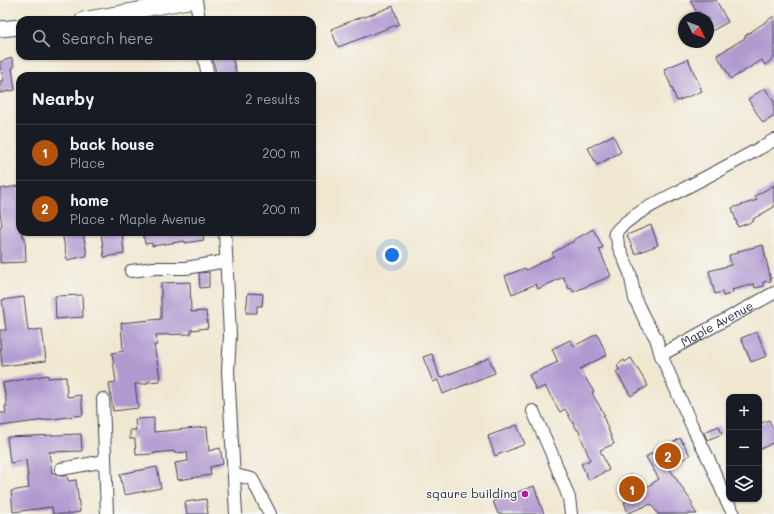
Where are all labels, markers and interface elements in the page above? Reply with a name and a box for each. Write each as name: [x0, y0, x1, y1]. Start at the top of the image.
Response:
north arrow: [678, 12, 714, 48]
search box: [16, 16, 316, 60]
icon: search: [30, 27, 52, 49]
text: Search here: [62, 28, 153, 48]
text: Nearby: [32, 87, 94, 109]
text: 2 results: [245, 90, 300, 107]
text: back house: [70, 134, 154, 154]
text: 1: [42, 144, 48, 161]
text: 200 m: [262, 144, 300, 161]
text: Place: [70, 154, 105, 171]
text: home: [70, 190, 109, 210]
text: 2: [41, 200, 49, 217]
text: 200 m: [262, 200, 300, 217]
text: Place · Maple Avenue: [70, 210, 206, 227]
your location: [382, 245, 402, 265]
street label: Maple Avenue: [678, 297, 756, 350]
map controls: [726, 394, 762, 502]
button: +: [726, 394, 762, 430]
button: −: [726, 430, 762, 466]
pin: 2: [655, 441, 681, 471]
button: layers: [726, 466, 762, 502]
pin: 1: [619, 474, 645, 504]
place label: sqaure building: [426, 485, 517, 501]
marker: sqaure building: [520, 489, 530, 499]

